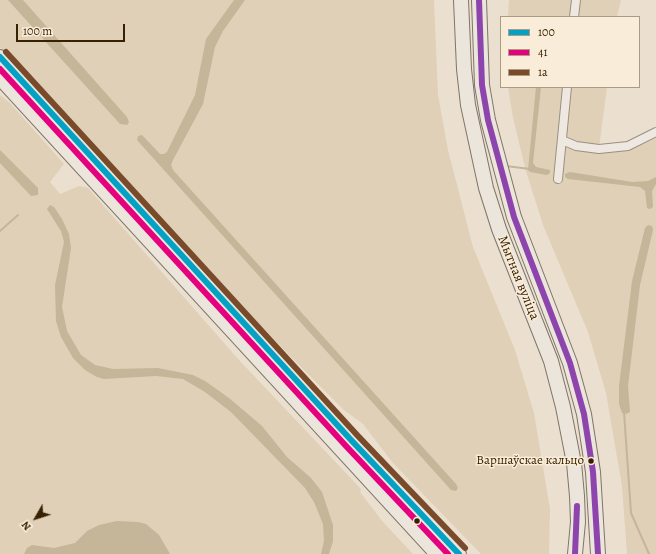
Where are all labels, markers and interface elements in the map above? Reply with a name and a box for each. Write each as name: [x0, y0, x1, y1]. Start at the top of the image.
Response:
scale bar: [18, 16, 127, 42]
legend: [500, 16, 640, 88]
text: 100 m: [23, 23, 52, 39]
text: 100: [538, 24, 555, 40]
text: 41: [538, 44, 548, 60]
text: 1а: [538, 64, 548, 80]
street label: Мытная вуліца: [493, 233, 543, 323]
place label: Варшаўскае кальцо: [476, 453, 584, 469]
marker: Варшаўскае кальцо: [586, 456, 596, 466]
north arrow: [16, 498, 56, 538]
unlabelled marker: [412, 516, 422, 526]
text: N: [18, 518, 35, 534]

